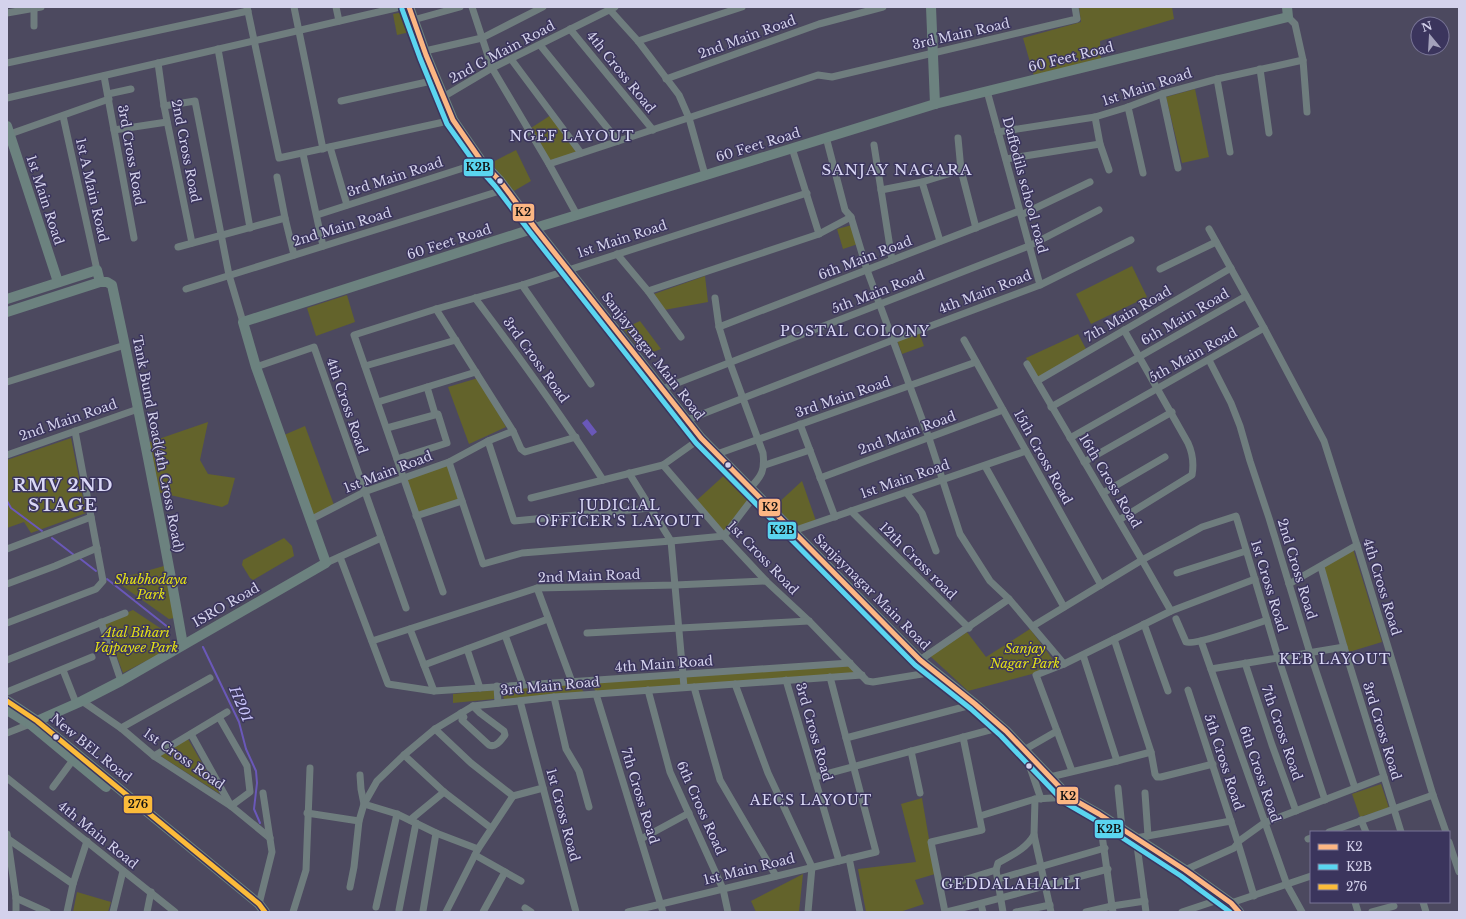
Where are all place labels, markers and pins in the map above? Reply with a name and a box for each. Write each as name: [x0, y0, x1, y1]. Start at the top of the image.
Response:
unlabelled marker: [495, 176, 505, 186]
unlabelled marker: [723, 460, 733, 470]
unlabelled marker: [51, 732, 61, 742]
unlabelled marker: [1024, 761, 1034, 771]

